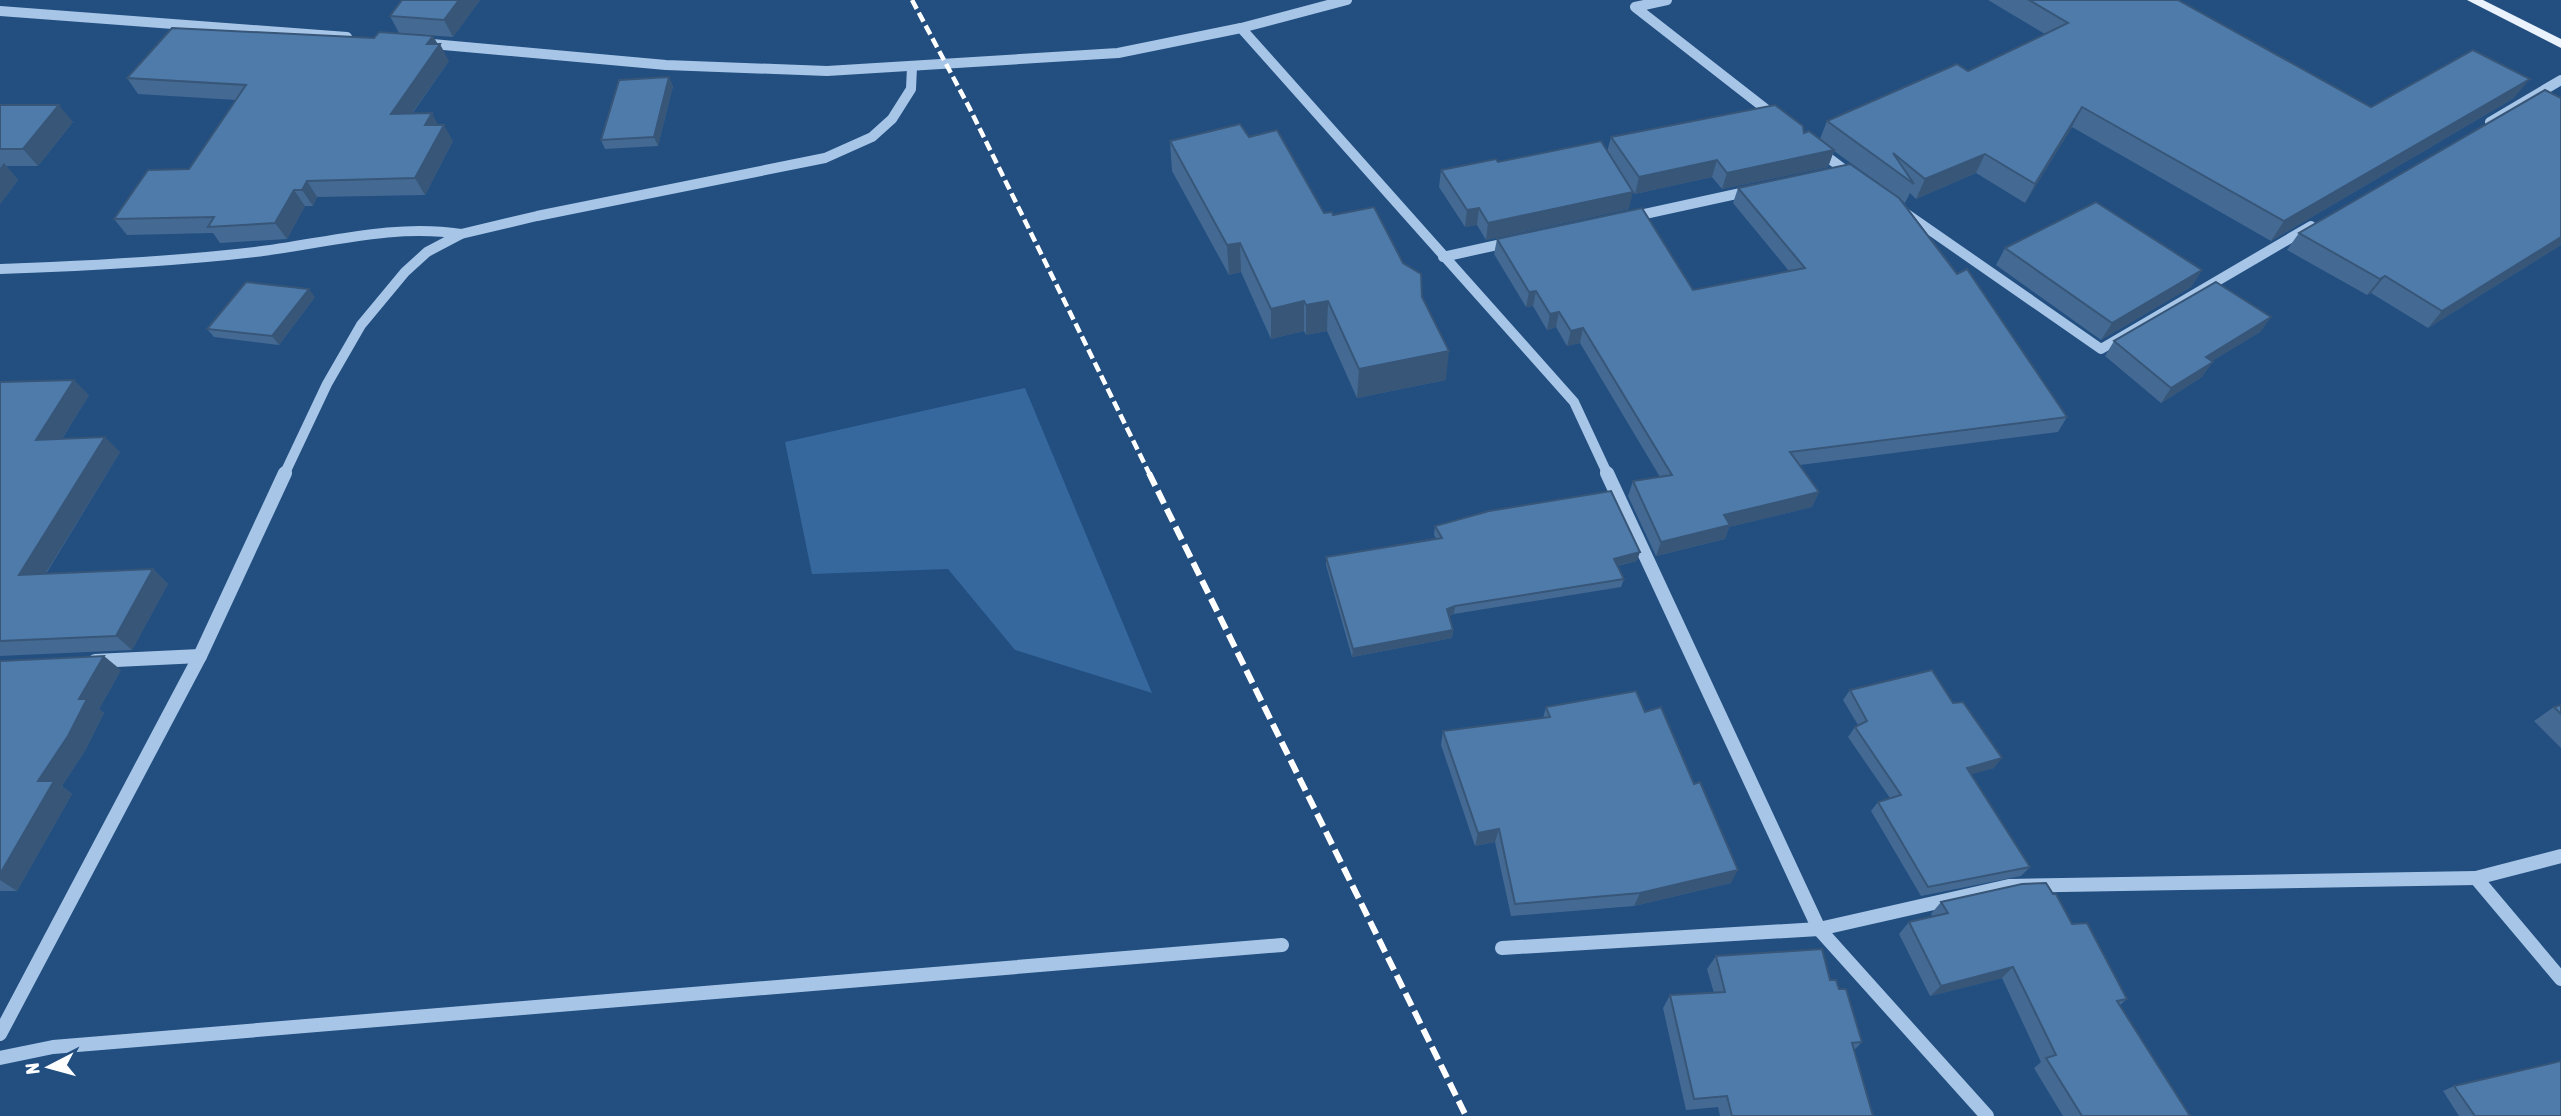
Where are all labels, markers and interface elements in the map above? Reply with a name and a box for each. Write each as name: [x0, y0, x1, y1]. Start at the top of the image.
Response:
north arrow: [14, 1032, 84, 1102]
text: N: [21, 1062, 44, 1076]

